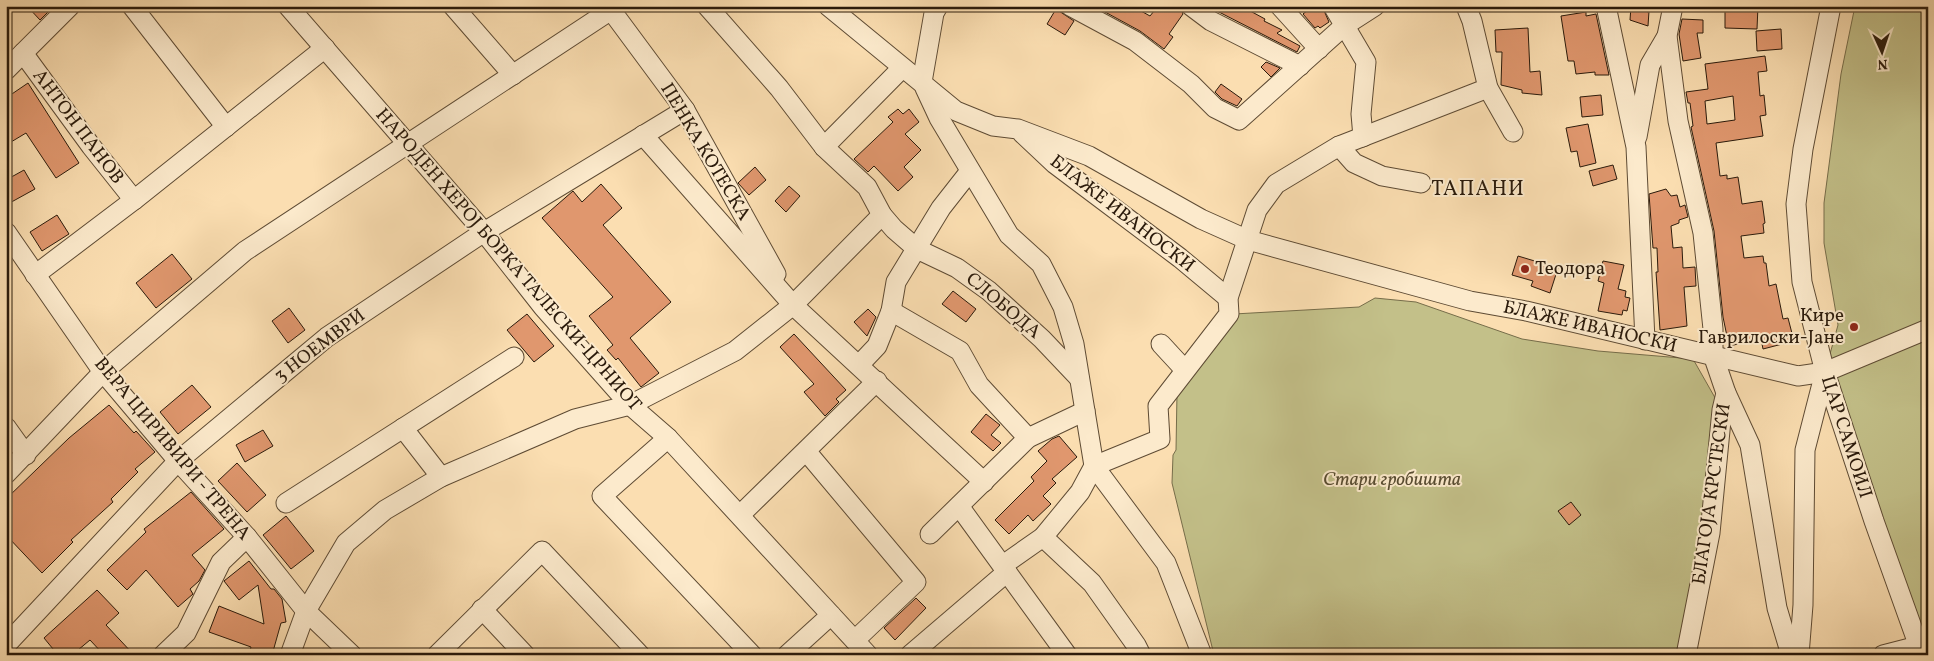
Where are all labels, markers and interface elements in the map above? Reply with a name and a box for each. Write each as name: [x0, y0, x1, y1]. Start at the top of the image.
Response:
north arrow: [1856, 28, 1906, 78]
text: N: [1877, 54, 1888, 73]
street label: АНТОН ПАНОВ: [26, 64, 130, 190]
street label: ПЕНКА КОТЕСКА: [654, 78, 756, 226]
street label: НАРОДЕН ХЕРОЈ БОРКА ТАЛЕСКИ-ЦРНИОТ: [369, 103, 647, 417]
street label: БЛАЖЕ ИВАНОСКИ: [1044, 149, 1200, 279]
district label: ТАПАНИ: [1431, 175, 1525, 204]
place label: Теодора: [1535, 256, 1605, 282]
marker: Теодора: [1519, 263, 1531, 275]
street label: СЛОБОДА: [960, 267, 1046, 345]
street label: БЛАЖЕ ИВАНОСКИ: [1501, 294, 1679, 360]
street label: 3 НОЕМВРИ: [269, 303, 371, 389]
place label: Кире Гаврилоски-Јане: [1698, 303, 1844, 351]
marker: Кире Гаврилоски-Јане: [1848, 321, 1860, 333]
street label: ВЕРА ЦИРИВИРИ - ТРЕНА: [88, 352, 256, 546]
street label: ЦАР САМОИЛ: [1814, 372, 1878, 502]
street label: БЛАГОЈА КРСТЕСКИ: [1686, 402, 1738, 586]
park label: Стари гробишта: [1323, 467, 1461, 493]

